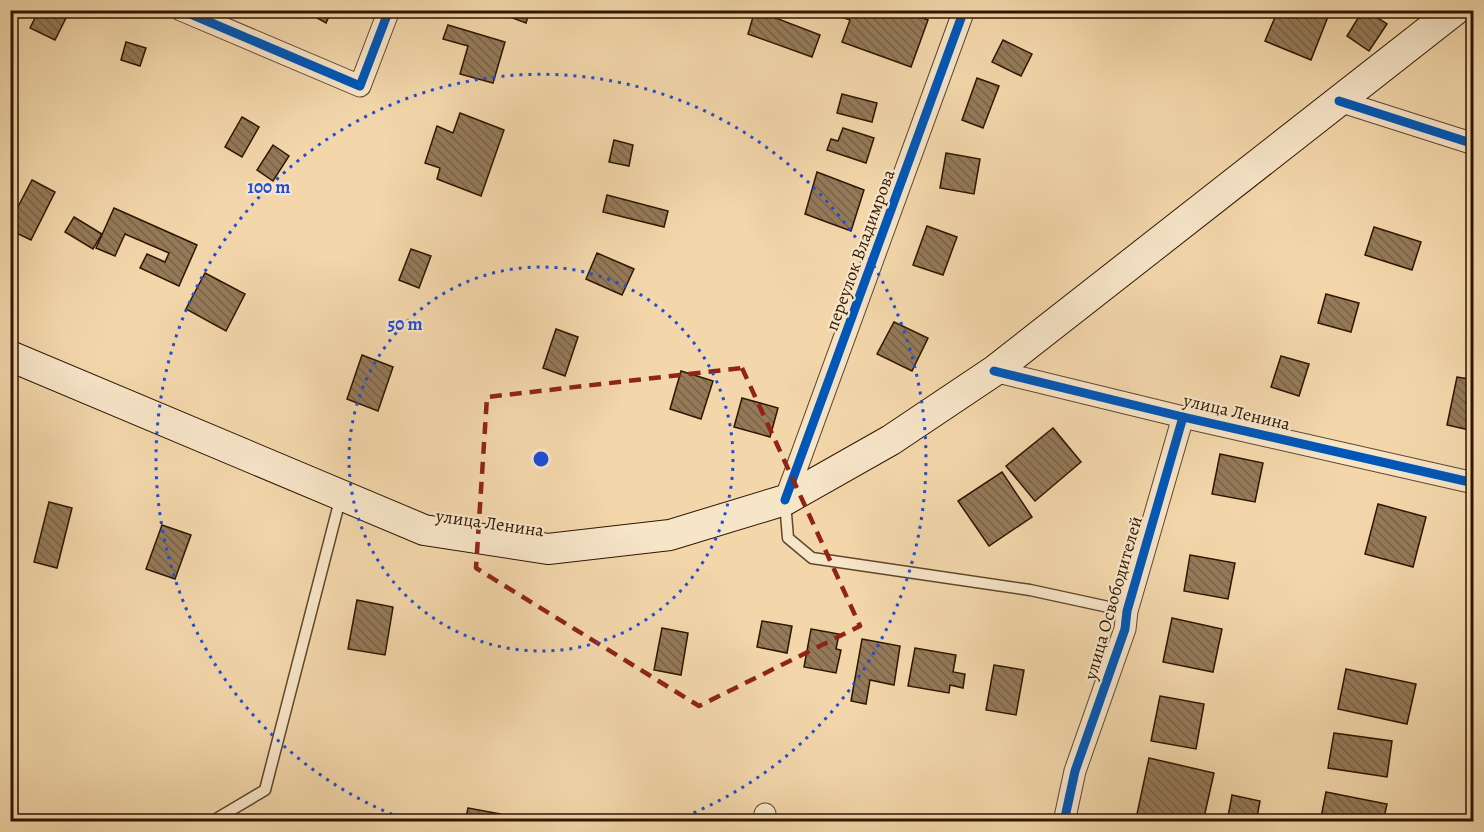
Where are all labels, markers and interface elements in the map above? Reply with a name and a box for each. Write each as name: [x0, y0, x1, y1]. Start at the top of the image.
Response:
street label: переулок Владимрова: [820, 165, 901, 334]
text: 100 m: [248, 175, 290, 199]
text: 50 m: [388, 312, 422, 336]
street label: улица Ленина: [1180, 388, 1293, 436]
centre of rings: [531, 449, 551, 469]
street label: улица Ленина: [433, 503, 546, 543]
street label: улица Освободителей: [1078, 513, 1148, 684]

